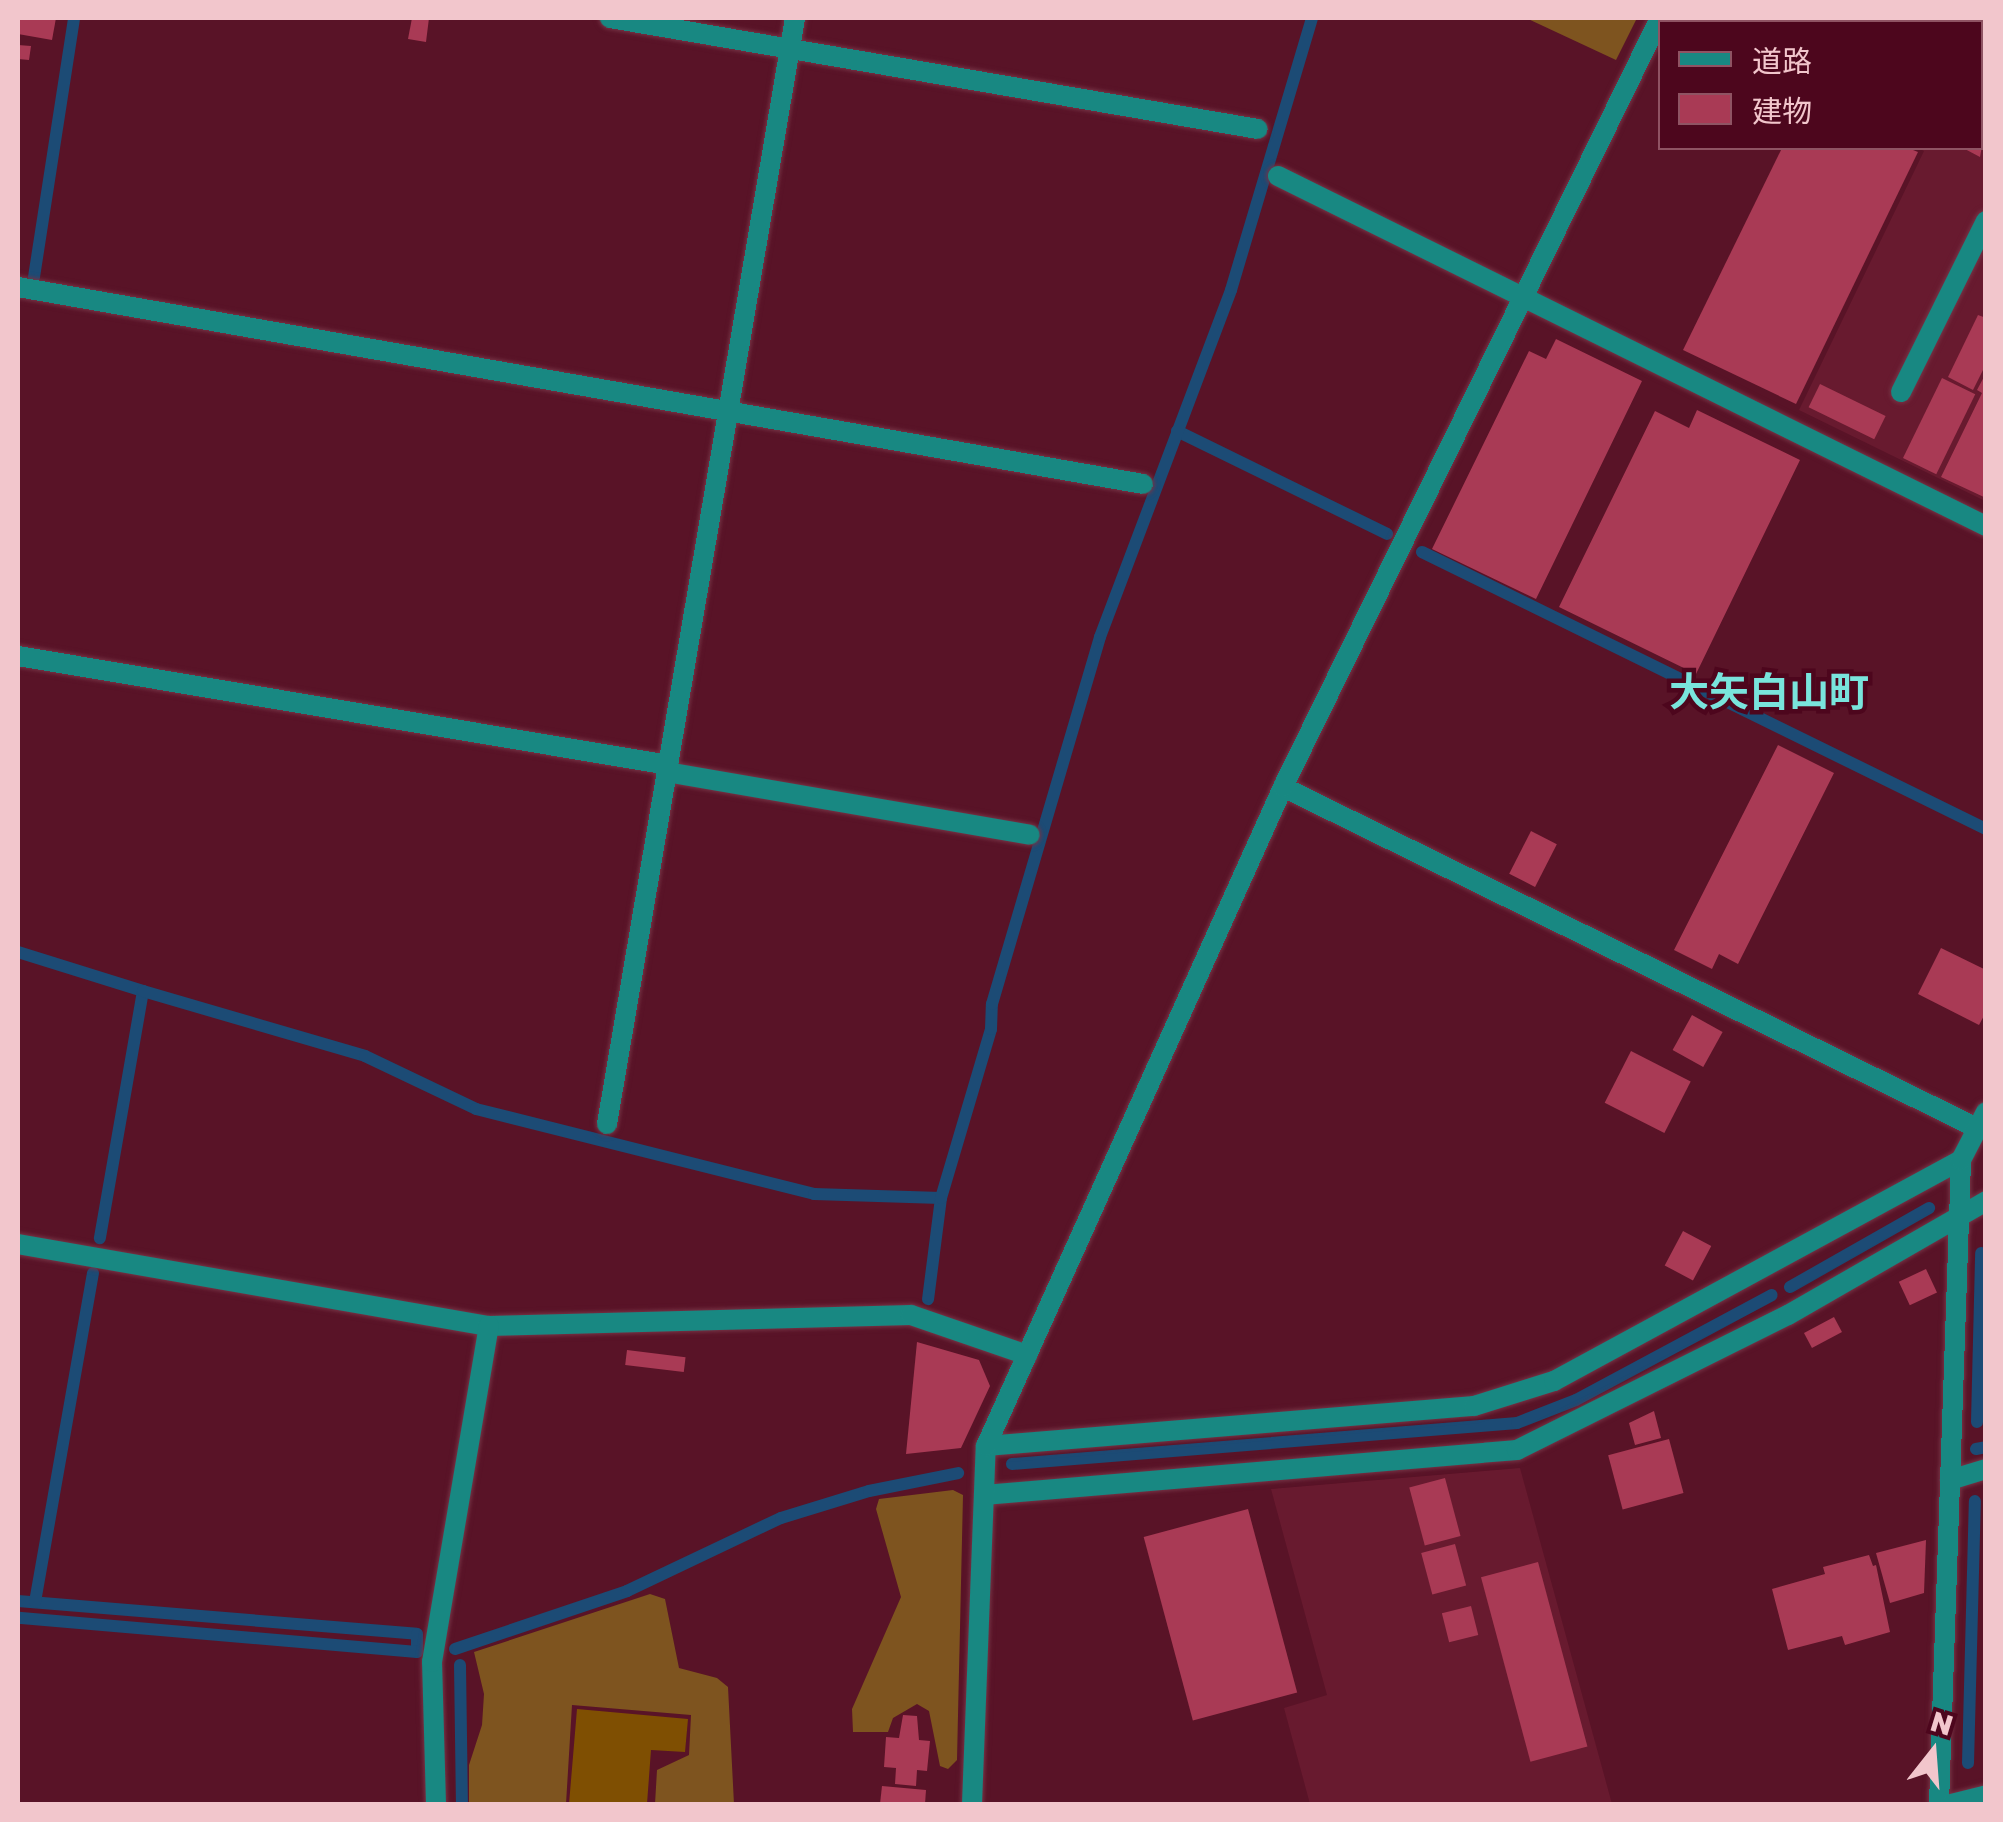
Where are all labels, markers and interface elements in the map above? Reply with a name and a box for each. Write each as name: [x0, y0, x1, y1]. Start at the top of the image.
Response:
legend: [1658, 20, 1983, 150]
text: 道路: [1752, 43, 1812, 79]
text: 建物: [1752, 93, 1812, 129]
district label: 大矢白山町: [1669, 667, 1869, 715]
north arrow: [1883, 1702, 1983, 1802]
text: N: [1927, 1704, 1957, 1742]

